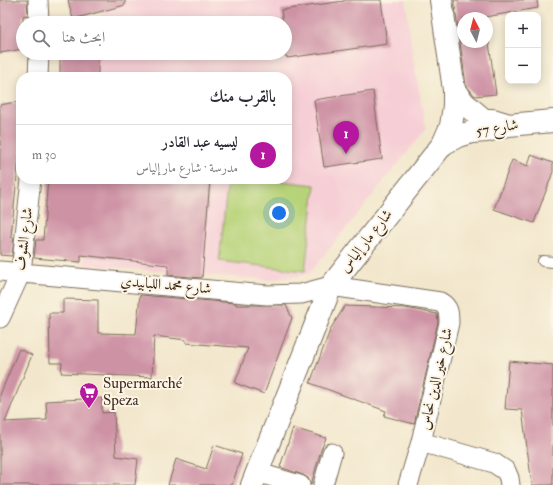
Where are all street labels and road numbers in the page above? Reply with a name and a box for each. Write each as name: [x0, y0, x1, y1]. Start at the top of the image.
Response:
street label: شارع 57: [474, 115, 520, 144]
street label: شارع مار إلياس: [335, 205, 399, 278]
street label: شارع الشوف: [11, 206, 40, 272]
street label: شارع محمد اللبابيدي: [120, 272, 212, 301]
street label: شارع خير الدين نحاس: [415, 326, 460, 433]

